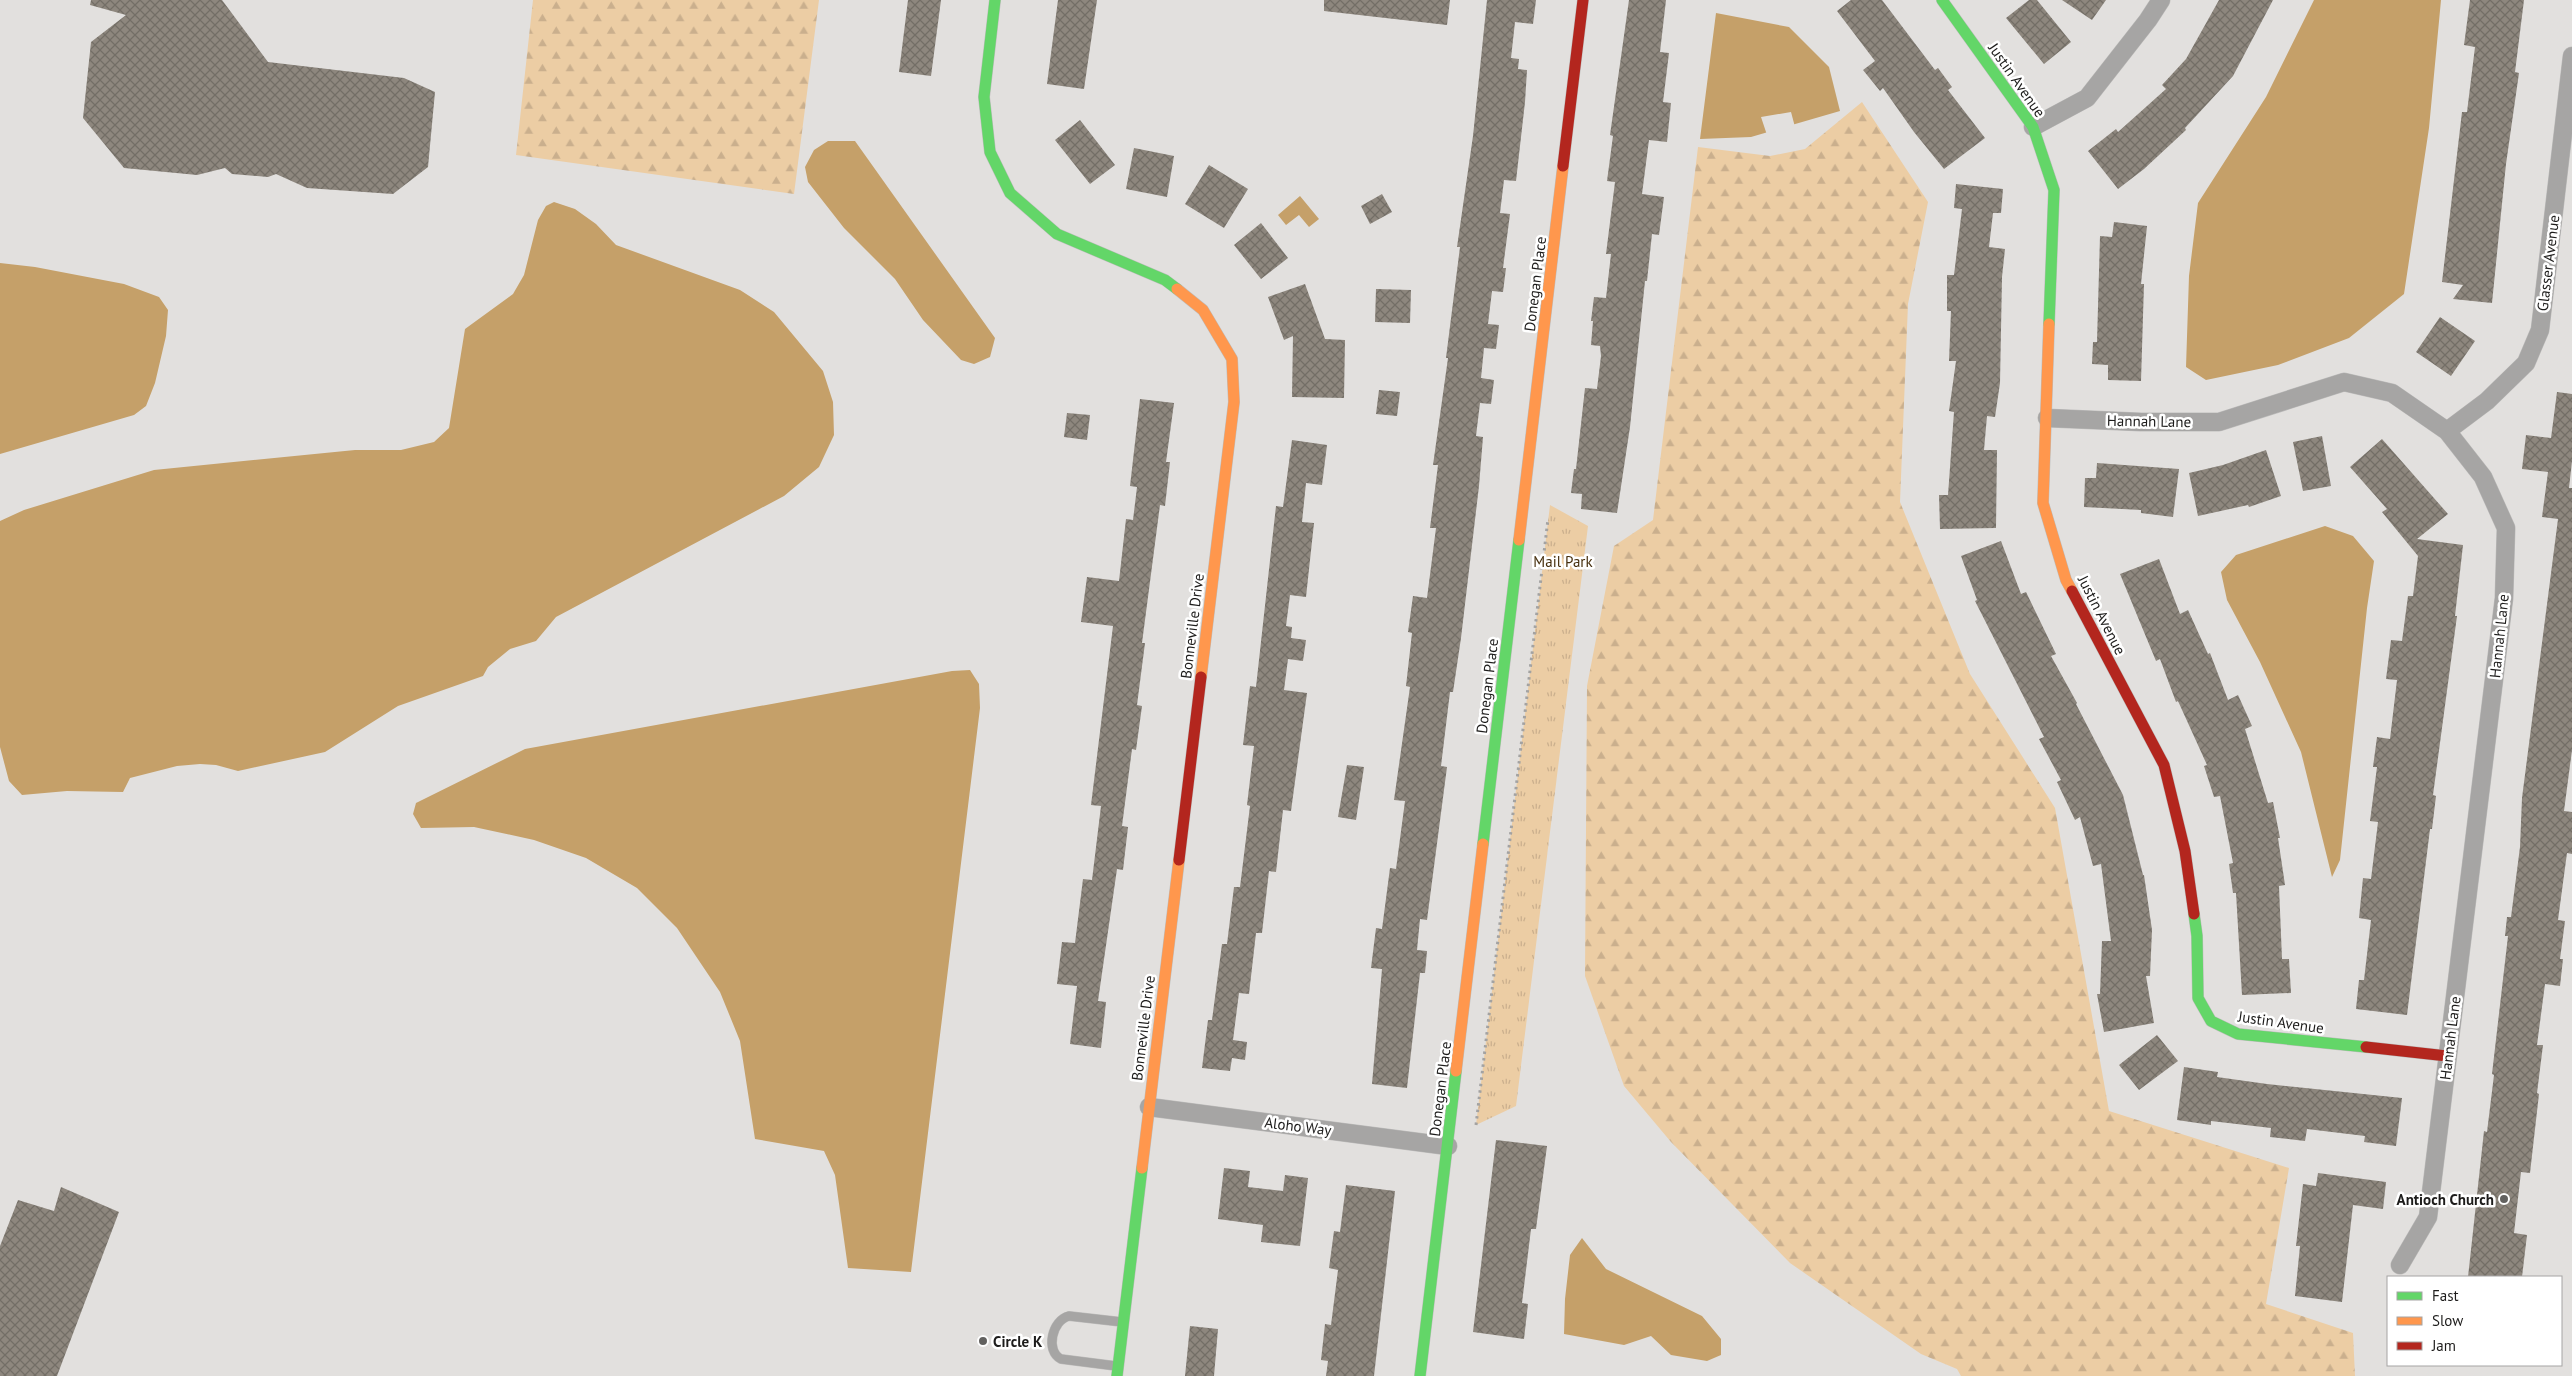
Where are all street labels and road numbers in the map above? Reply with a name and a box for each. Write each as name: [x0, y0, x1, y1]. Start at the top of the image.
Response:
street label: Justin Avenue: [1984, 38, 2050, 121]
street label: Glasser Avenue: [2533, 214, 2563, 312]
street label: Donegan Place: [1520, 235, 1550, 333]
street label: Hannah Lane: [2107, 411, 2191, 431]
street label: Justin Avenue: [2073, 571, 2130, 658]
street label: Bonneville Drive: [1176, 572, 1208, 680]
street label: Hannah Lane: [2485, 593, 2513, 679]
street label: Donegan Place: [1472, 637, 1502, 735]
street label: Bonneville Drive: [1127, 974, 1159, 1082]
street label: Hannah Lane: [2435, 995, 2465, 1081]
street label: Justin Avenue: [2236, 1006, 2325, 1037]
street label: Donegan Place: [1425, 1040, 1455, 1138]
street label: Aloho Way: [1263, 1112, 1333, 1140]

